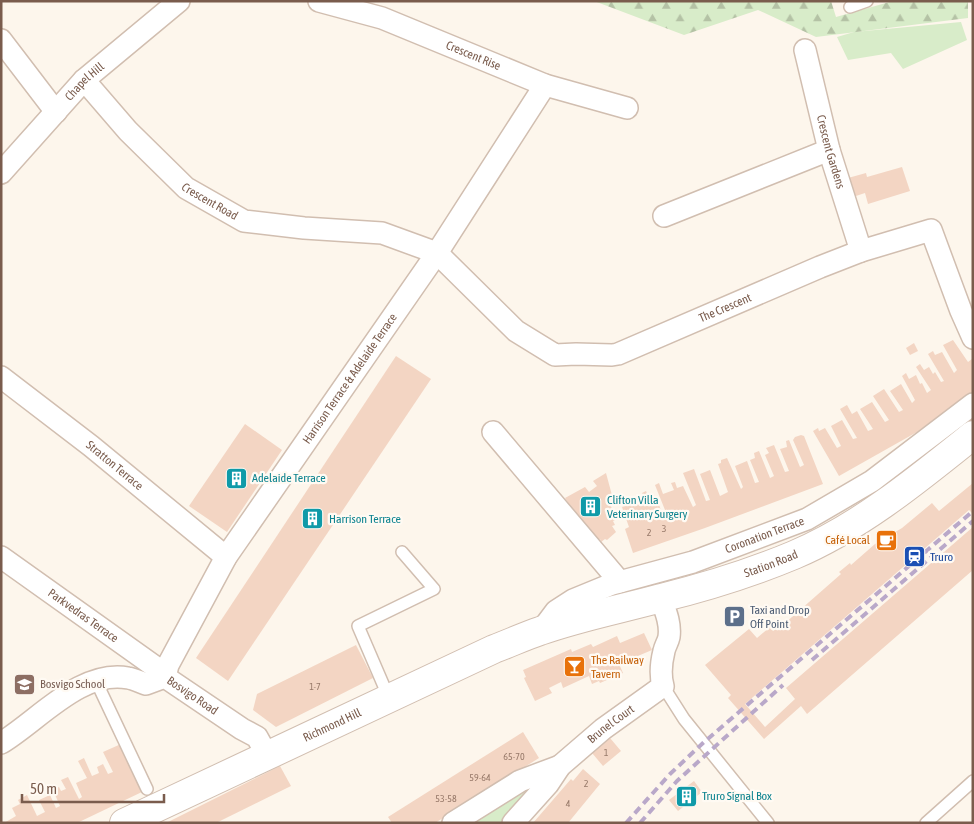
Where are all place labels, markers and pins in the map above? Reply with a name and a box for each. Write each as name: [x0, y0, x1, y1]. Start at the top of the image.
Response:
building icon: Adelaide Terrace: [224, 466, 248, 490]
place label: Adelaide Terrace: [252, 471, 326, 485]
place label: Clifton Villa Veterinary Surgery: [607, 493, 688, 521]
building icon: Clifton Villa Veterinary Surgery: [579, 495, 603, 519]
building icon: Harrison Terrace: [301, 507, 325, 531]
place label: Harrison Terrace: [329, 512, 401, 526]
cafe icon: Café Local: [874, 528, 898, 552]
place label: Café Local: [825, 533, 871, 547]
station icon: Truro: [902, 545, 926, 569]
place label: Truro: [930, 550, 953, 564]
place label: Taxi and Drop Off Point: [750, 603, 810, 631]
parking icon: Taxi and Drop Off Point: [722, 605, 746, 629]
place label: The Railway Tavern: [591, 653, 644, 681]
bar icon: The Railway Tavern: [563, 655, 587, 679]
school or university icon: Bosvigo School: [12, 672, 36, 696]
place label: Bosvigo School: [40, 677, 106, 691]
building icon: Truro Signal Box: [674, 784, 698, 808]
place label: Truro Signal Box: [702, 789, 772, 803]

